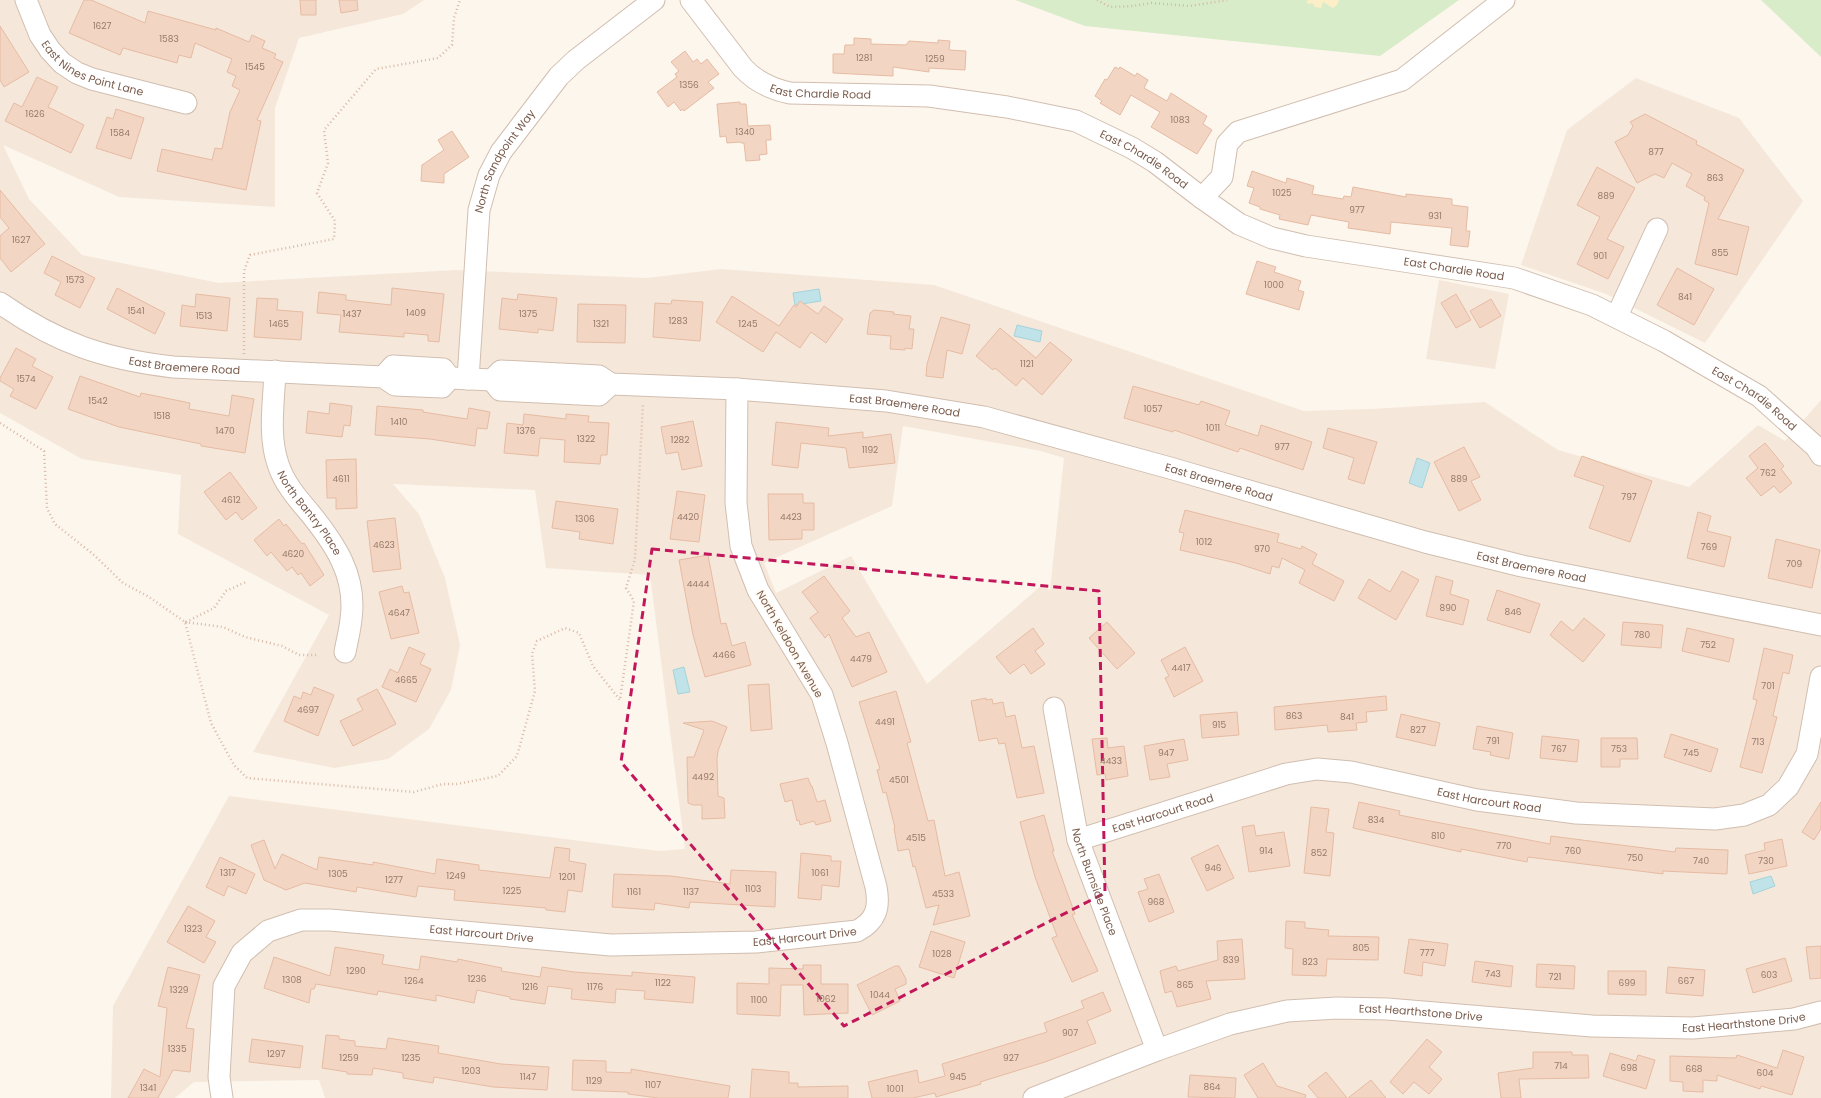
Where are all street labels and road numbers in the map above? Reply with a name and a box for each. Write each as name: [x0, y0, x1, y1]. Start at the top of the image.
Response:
street label: East Nines Point Lane: [38, 37, 145, 100]
street label: East Chardie Road: [768, 80, 871, 103]
street label: North Sandpoint Way: [471, 105, 539, 215]
street label: East Chardie Road: [1097, 126, 1191, 192]
street label: East Chardie Road: [1403, 253, 1505, 284]
street label: East Braemere Road: [127, 352, 240, 378]
street label: East Chardie Road: [1709, 362, 1800, 434]
street label: East Braemere Road: [849, 390, 961, 421]
street label: East Braemere Road: [1163, 459, 1275, 505]
street label: North Bantry Place: [273, 468, 346, 558]
street label: East Braemere Road: [1475, 547, 1588, 586]
street label: North Keldoon Avenue: [753, 587, 827, 701]
street label: East Harcourt Road: [1436, 783, 1542, 816]
street label: East Harcourt Road: [1110, 790, 1216, 837]
street label: North Burnside Place: [1068, 827, 1121, 938]
street label: East Harcourt Drive: [429, 921, 535, 946]
street label: East Harcourt Drive: [753, 923, 858, 950]
street label: East Hearthstone Drive: [1359, 1000, 1483, 1025]
street label: East Hearthstone Drive: [1682, 1008, 1808, 1036]

